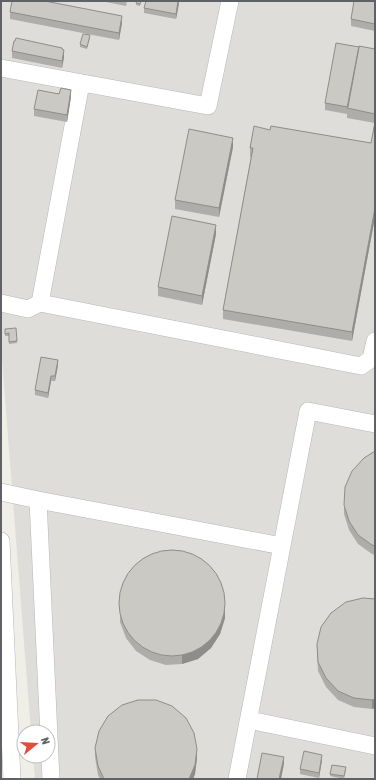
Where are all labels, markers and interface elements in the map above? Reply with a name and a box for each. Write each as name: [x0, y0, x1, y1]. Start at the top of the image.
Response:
north arrow: [16, 724, 56, 764]
text: N: [39, 736, 52, 746]

